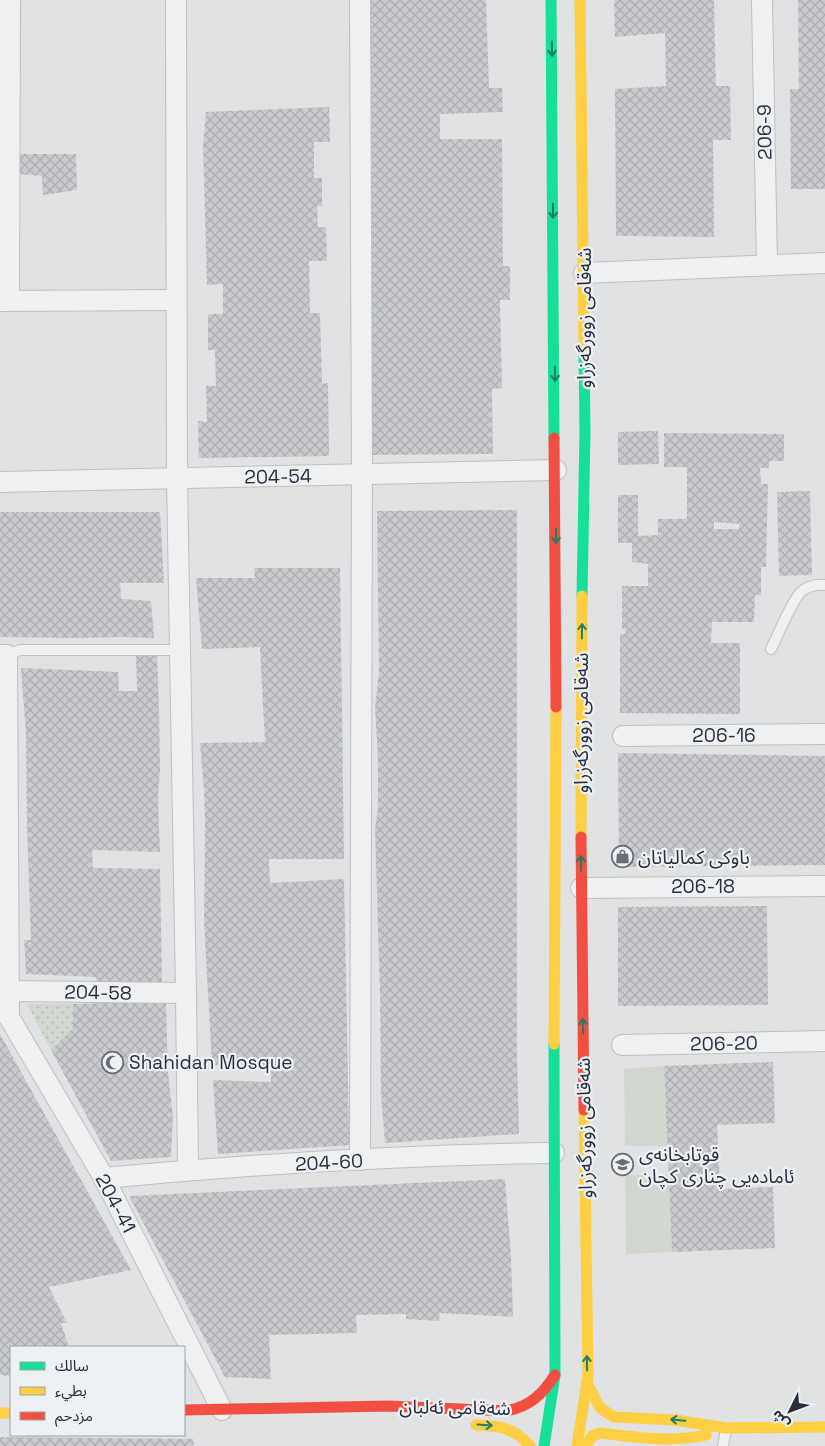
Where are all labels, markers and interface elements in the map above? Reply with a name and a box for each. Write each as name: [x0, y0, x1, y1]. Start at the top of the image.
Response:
one-way arrow: [547, 40, 557, 56]
street label: 206-9: [752, 104, 777, 160]
one-way arrow: [548, 202, 558, 219]
street label: شەقامی زوورگەزراو: [572, 248, 597, 388]
one-way arrow: [550, 365, 560, 381]
street label: 204-54: [244, 463, 312, 490]
one-way arrow: [551, 528, 561, 544]
one-way arrow: [577, 623, 587, 639]
street label: شەقامی زوورگەزراو: [569, 653, 594, 793]
street label: 206-16: [692, 723, 756, 748]
shop icon: باوکی کمالیاتان: [610, 845, 634, 869]
place label: باوکی کمالیاتان: [638, 845, 750, 870]
one-way arrow: [576, 855, 586, 872]
street label: 206-18: [671, 874, 735, 899]
street label: 204-58: [64, 979, 132, 1006]
one-way arrow: [578, 1018, 587, 1034]
street label: 206-20: [690, 1030, 758, 1057]
mosque icon: Shahidan Mosque: [101, 1050, 125, 1074]
place label: Shahidan Mosque: [129, 1050, 293, 1075]
street label: شەقامی زوورگەزراو: [571, 1057, 598, 1199]
place label: قوتابخانەی ئامادەیی چناری کچان: [639, 1142, 794, 1189]
street label: 204-60: [294, 1148, 364, 1177]
school or university icon: قوتابخانەی ئامادەیی چناری کچان: [611, 1153, 635, 1177]
street label: 204-41: [90, 1169, 142, 1237]
legend: [10, 1346, 185, 1436]
one-way arrow: [583, 1355, 592, 1371]
text: سالك: [55, 1356, 89, 1375]
text: بطيء: [55, 1381, 87, 1402]
north arrow: [765, 1386, 815, 1436]
street label: شەقامی ئەلبان: [399, 1394, 511, 1421]
text: مزدحم: [55, 1406, 93, 1427]
text: ش: [767, 1407, 793, 1433]
one-way arrow: [670, 1416, 686, 1425]
one-way arrow: [477, 1421, 493, 1430]

